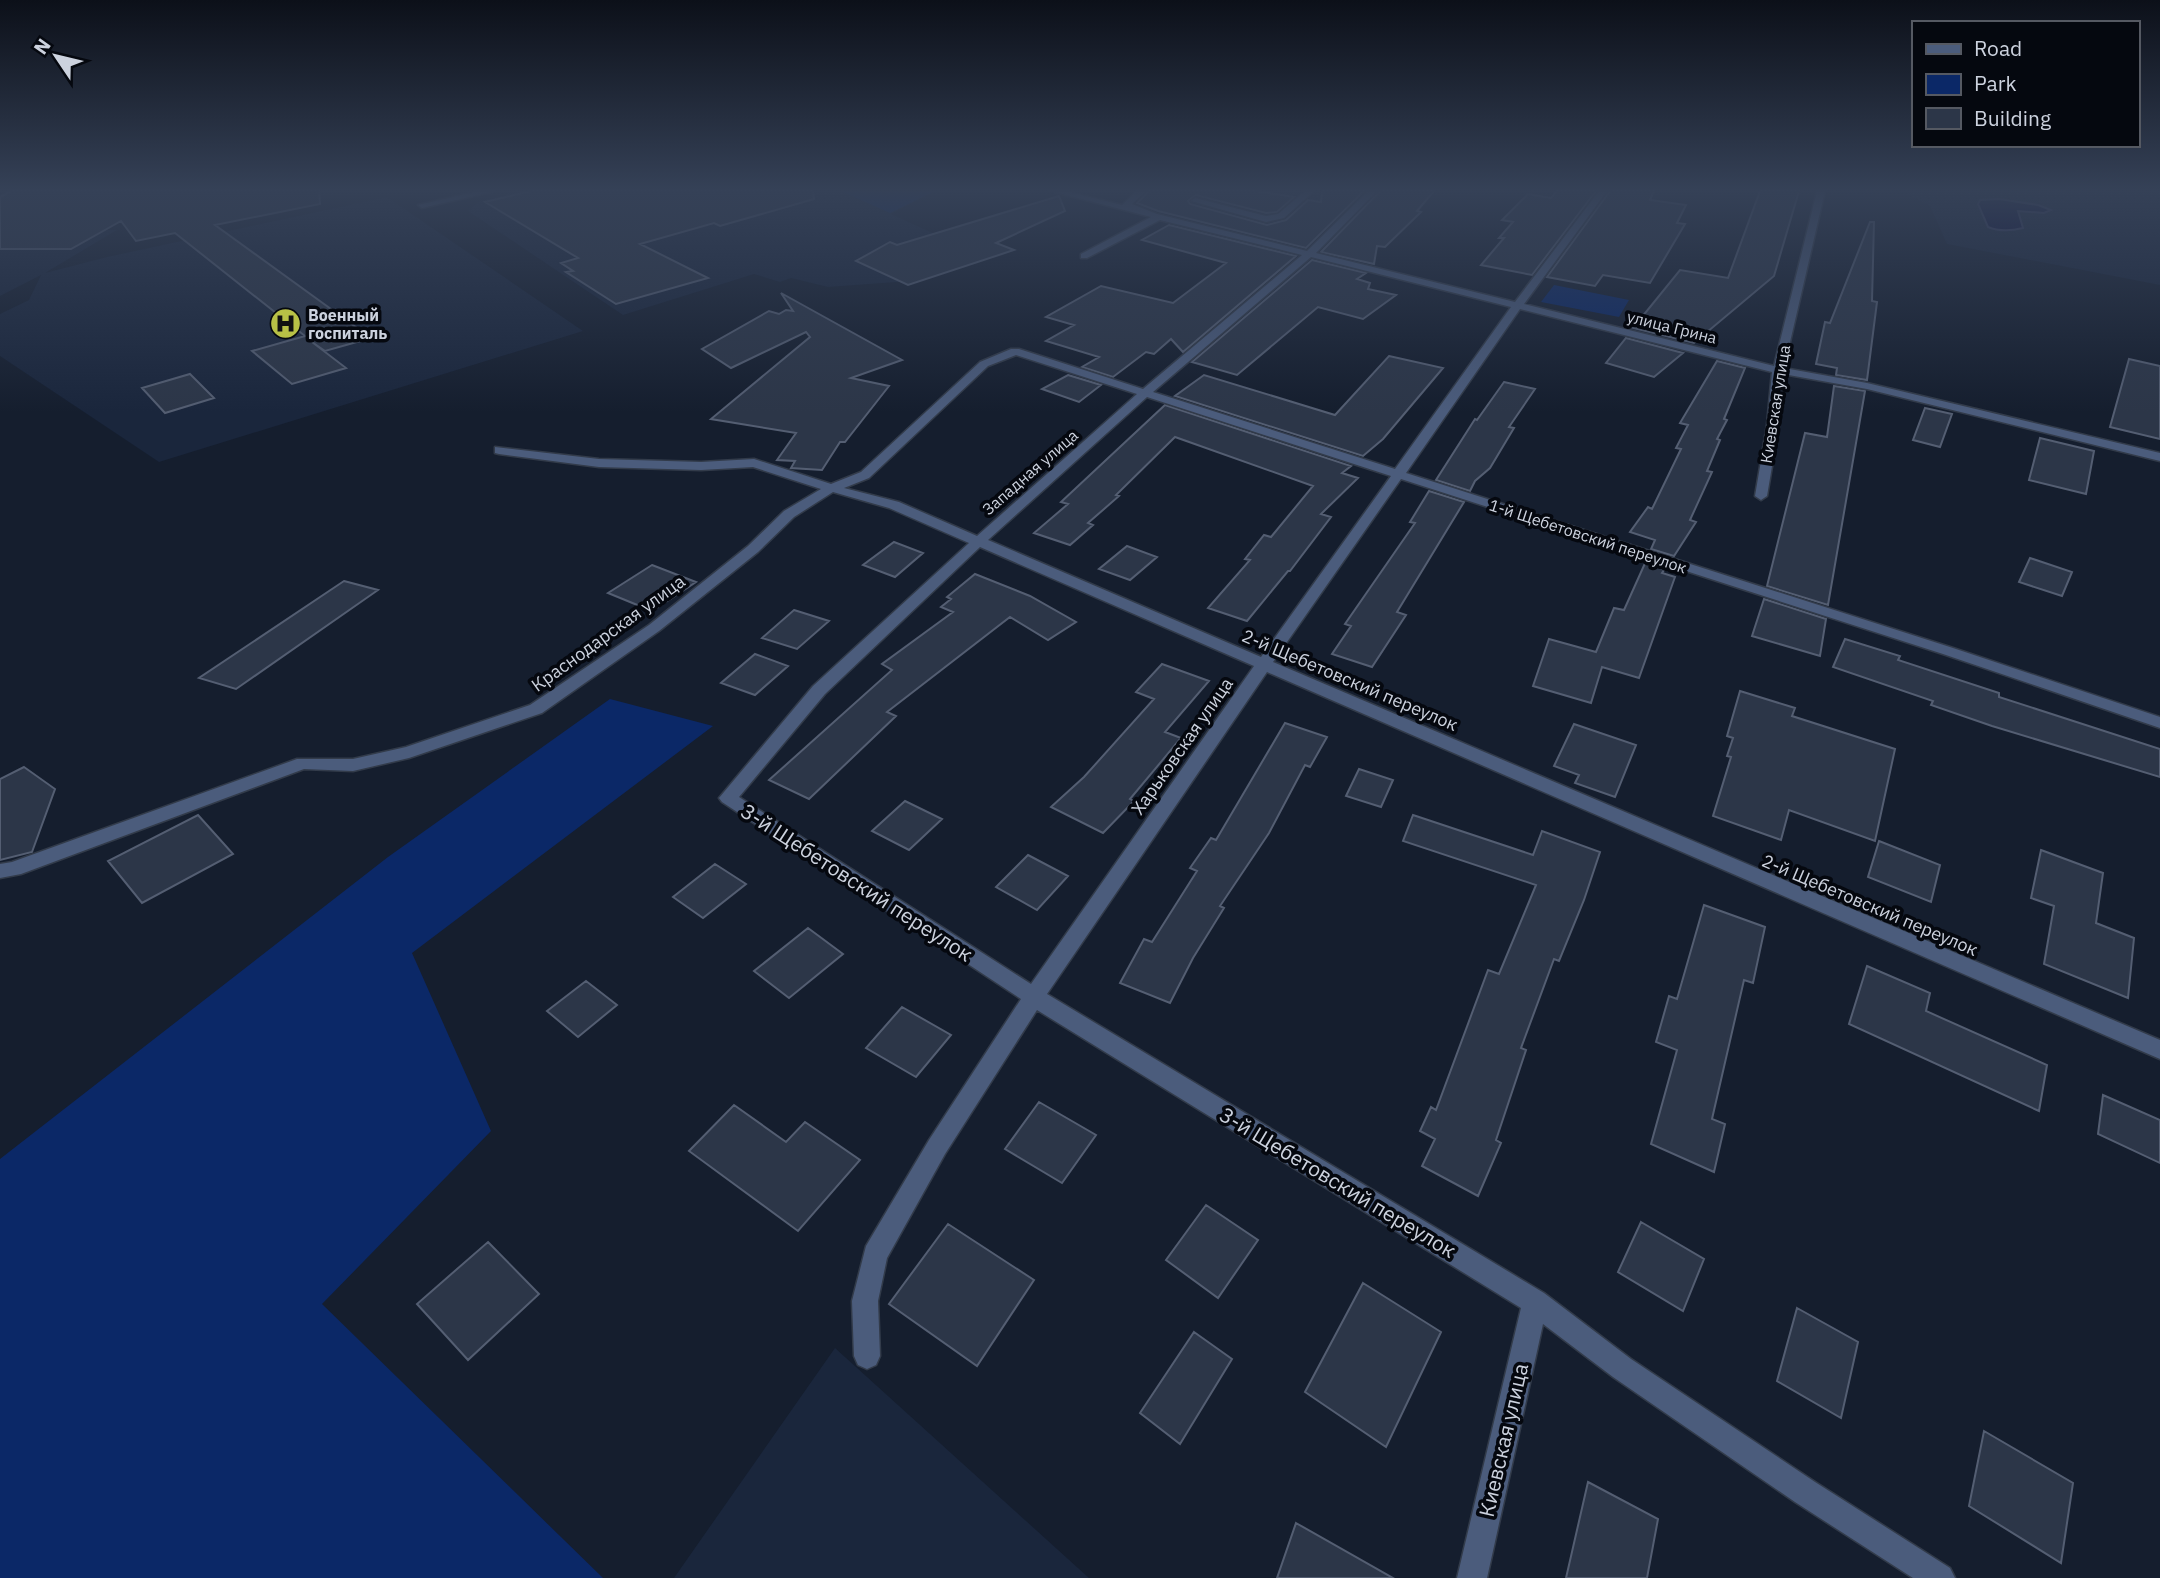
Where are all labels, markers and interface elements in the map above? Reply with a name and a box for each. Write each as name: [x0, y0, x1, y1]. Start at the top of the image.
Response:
north arrow: [21, 21, 91, 91]
legend: [1912, 21, 2139, 147]
text: N: [28, 34, 56, 59]
text: Road: [1974, 34, 2022, 62]
text: Park: [1974, 69, 2017, 97]
text: Building: [1974, 104, 2051, 132]
place label: Военный госпиталь: [308, 305, 387, 343]
street label: улица Грина: [1625, 306, 1719, 348]
hospital icon: Военный госпиталь: [268, 307, 302, 341]
street label: Киевская улица: [1756, 343, 1794, 465]
street label: Западная улица: [978, 425, 1082, 519]
street label: 1-й Щебетовский переулок: [1487, 495, 1690, 577]
street label: Краснодарская улица: [527, 569, 690, 697]
street label: 2-й Щебетовский переулок: [1239, 624, 1462, 736]
street label: Харьковская улица: [1126, 673, 1238, 819]
street label: 3-й Щебетовский переулок: [736, 796, 978, 968]
street label: 2-й Щебетовский переулок: [1759, 849, 1982, 961]
street label: 3-й Щебетовский переулок: [1215, 1100, 1461, 1264]
street label: Киевская улица: [1472, 1360, 1534, 1520]

